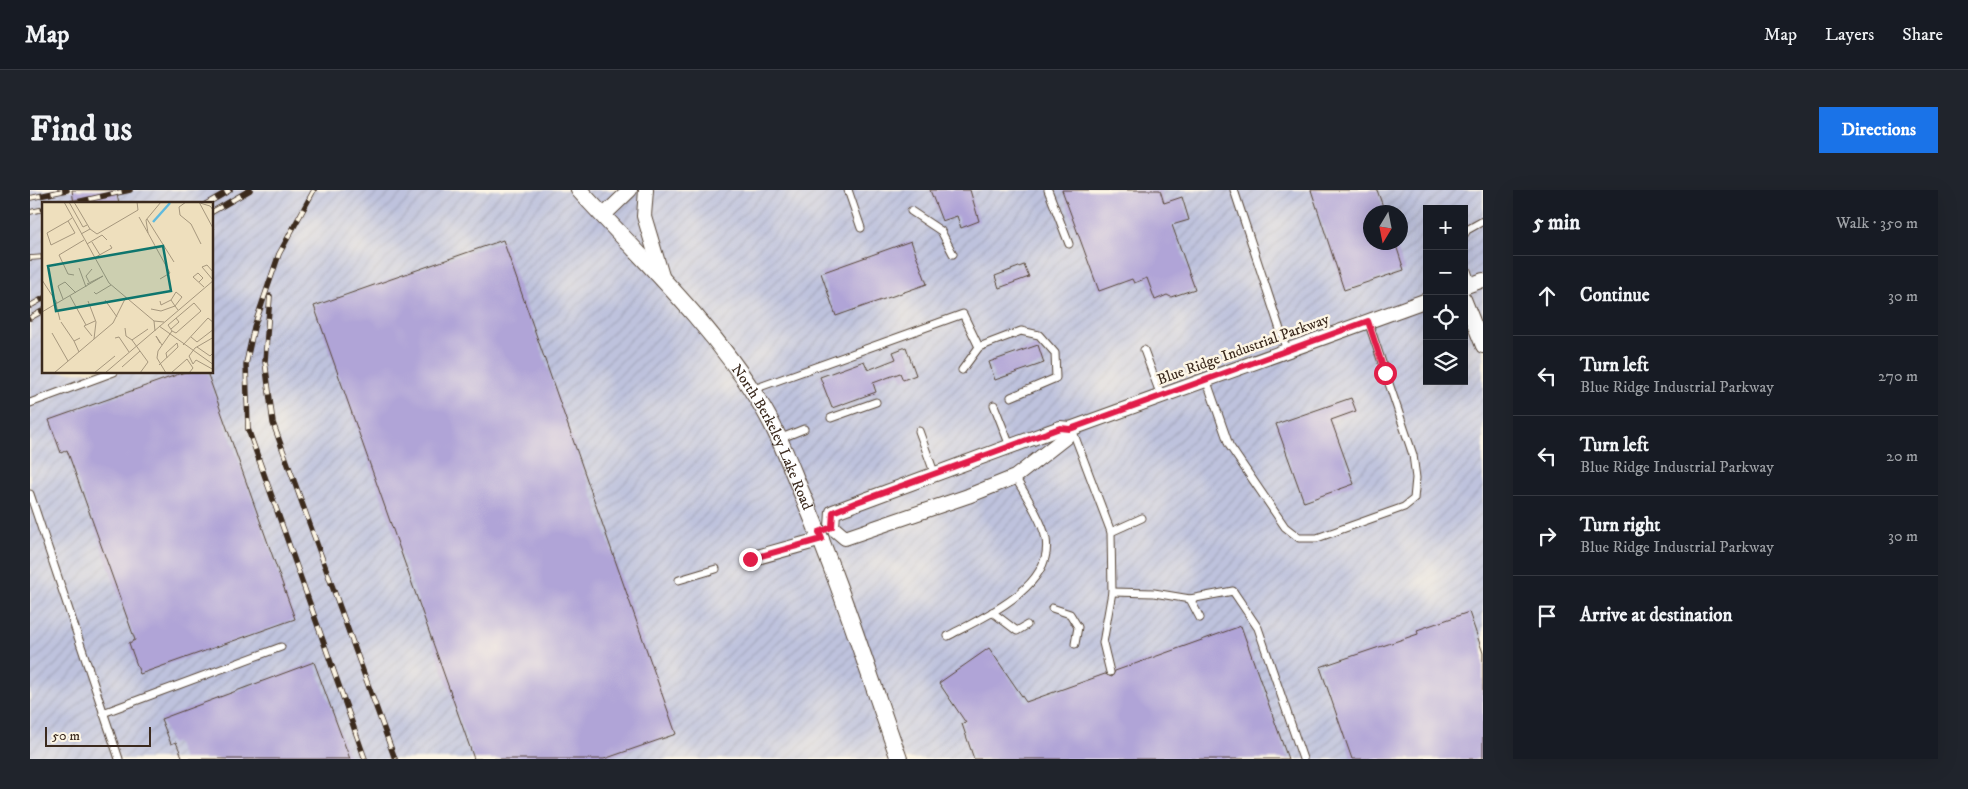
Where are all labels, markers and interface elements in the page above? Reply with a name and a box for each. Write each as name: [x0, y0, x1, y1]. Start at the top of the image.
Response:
text: Map: [25, 20, 69, 50]
text: Map: [1764, 24, 1797, 46]
text: Layers: [1825, 24, 1874, 46]
text: Share: [1902, 24, 1943, 46]
button: Directions: [1819, 107, 1938, 153]
text: Find us: [30, 108, 132, 152]
inset map: [42, 202, 214, 374]
north arrow: [1363, 205, 1408, 250]
map controls: [1423, 205, 1468, 385]
button: +: [1423, 205, 1468, 250]
text: 5 min: [1533, 210, 1580, 236]
text: Walk · 350 m: [1836, 213, 1918, 233]
button: −: [1423, 250, 1468, 295]
icon: ahead: [1533, 282, 1561, 310]
text: Continue: [1580, 284, 1650, 307]
text: 30 m: [1888, 286, 1918, 306]
button: locate: [1423, 295, 1468, 340]
street label: Blue Ridge Industrial Parkway: [1155, 309, 1333, 389]
button: layers: [1423, 340, 1468, 385]
text: Turn left: [1580, 354, 1649, 377]
street label: North Berkeley Lake Road: [727, 361, 817, 513]
route start: [1374, 362, 1397, 385]
icon: left: [1533, 362, 1561, 390]
text: 270 m: [1878, 366, 1918, 386]
text: Blue Ridge Industrial Parkway: [1580, 377, 1774, 397]
text: Turn left: [1580, 434, 1649, 457]
icon: left: [1533, 442, 1561, 470]
text: 20 m: [1886, 446, 1918, 466]
text: Blue Ridge Industrial Parkway: [1580, 457, 1774, 477]
text: Turn right: [1580, 514, 1660, 537]
icon: right: [1533, 522, 1561, 550]
text: 30 m: [1888, 526, 1918, 546]
text: Blue Ridge Industrial Parkway: [1580, 537, 1774, 557]
route end: [739, 548, 762, 571]
icon: arrive: [1533, 602, 1561, 630]
text: Arrive at destination: [1580, 604, 1732, 627]
scale bar: [45, 724, 151, 747]
text: 50 m: [52, 727, 80, 745]

